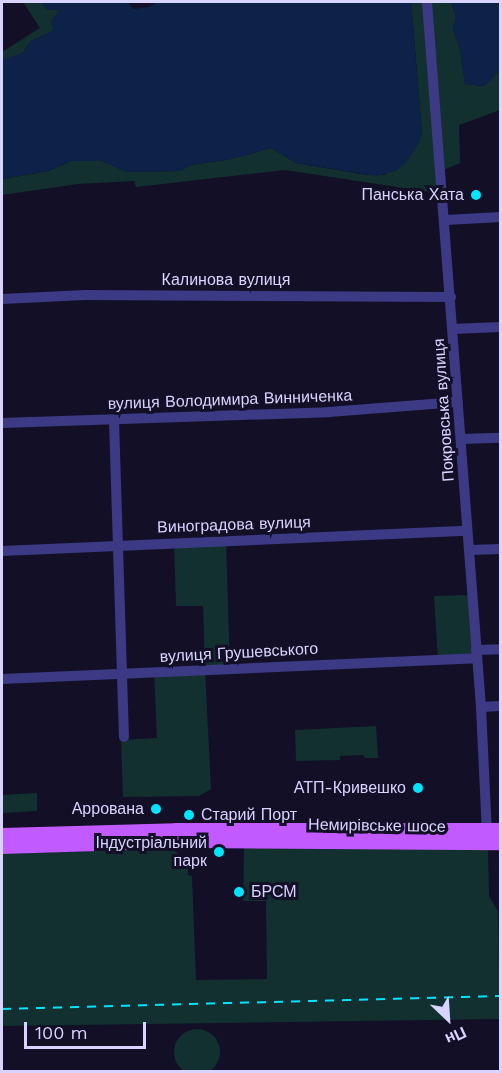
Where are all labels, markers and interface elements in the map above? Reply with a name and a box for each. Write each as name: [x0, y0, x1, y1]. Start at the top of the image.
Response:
place label: Панська Хата: [361, 185, 464, 205]
marker: Панська Хата: [469, 188, 483, 202]
street label: Калинова вулиця: [162, 270, 290, 290]
street label: Покровська вулиця: [429, 338, 459, 482]
street label: вулиця Володимира Винниченка: [107, 386, 353, 414]
street label: Виноградова вулиця: [157, 513, 311, 537]
street label: вулиця Грушевського: [159, 639, 319, 667]
place label: АТП-Кривешко: [294, 778, 406, 798]
marker: АТП-Кривешко: [411, 781, 425, 795]
place label: Аррована: [72, 799, 144, 819]
marker: Аррована: [149, 802, 163, 816]
place label: Старий Порт: [201, 805, 297, 825]
marker: Старий Порт: [182, 808, 196, 822]
street label: Немирівське шосе: [308, 815, 446, 837]
place label: Індустріальний парк: [96, 833, 207, 871]
marker: Індустріальний парк: [212, 845, 226, 859]
place label: БРСМ: [251, 882, 297, 902]
marker: БРСМ: [232, 885, 246, 899]
north arrow: [418, 989, 478, 1049]
scale bar: [27, 1010, 148, 1048]
text: 100 m: [35, 1022, 88, 1043]
text: Пн: [442, 1023, 469, 1049]

